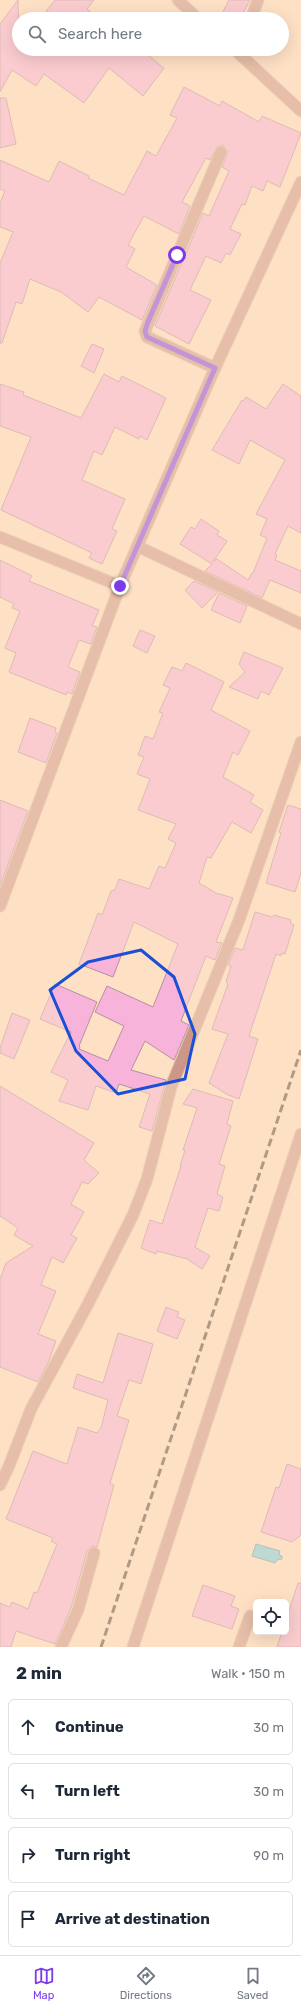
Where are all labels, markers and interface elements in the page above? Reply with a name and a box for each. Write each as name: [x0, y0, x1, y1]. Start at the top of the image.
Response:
search box: [12, 12, 289, 56]
icon: search: [26, 23, 48, 45]
text: Search here: [58, 25, 142, 43]
route start: [168, 246, 186, 264]
route end: [111, 577, 129, 595]
map controls: [253, 1599, 289, 1635]
button: locate: [253, 1599, 289, 1635]
text: 2 min: [16, 1663, 62, 1683]
text: Walk · 150 m: [211, 1666, 285, 1681]
icon: ahead: [17, 1716, 39, 1738]
text: Continue: [55, 1718, 124, 1736]
text: 30 m: [253, 1720, 284, 1735]
icon: left: [17, 1780, 39, 1802]
text: Turn left: [55, 1782, 120, 1800]
text: 30 m: [253, 1784, 284, 1799]
icon: right: [17, 1844, 39, 1866]
text: Turn right: [55, 1846, 130, 1864]
text: 90 m: [253, 1848, 284, 1863]
icon: arrive: [17, 1908, 39, 1930]
text: Arrive at destination: [55, 1910, 210, 1928]
tab: Map: [33, 1965, 55, 2002]
tab: Directions: [120, 1965, 172, 2002]
tab: Saved: [237, 1965, 268, 2002]

